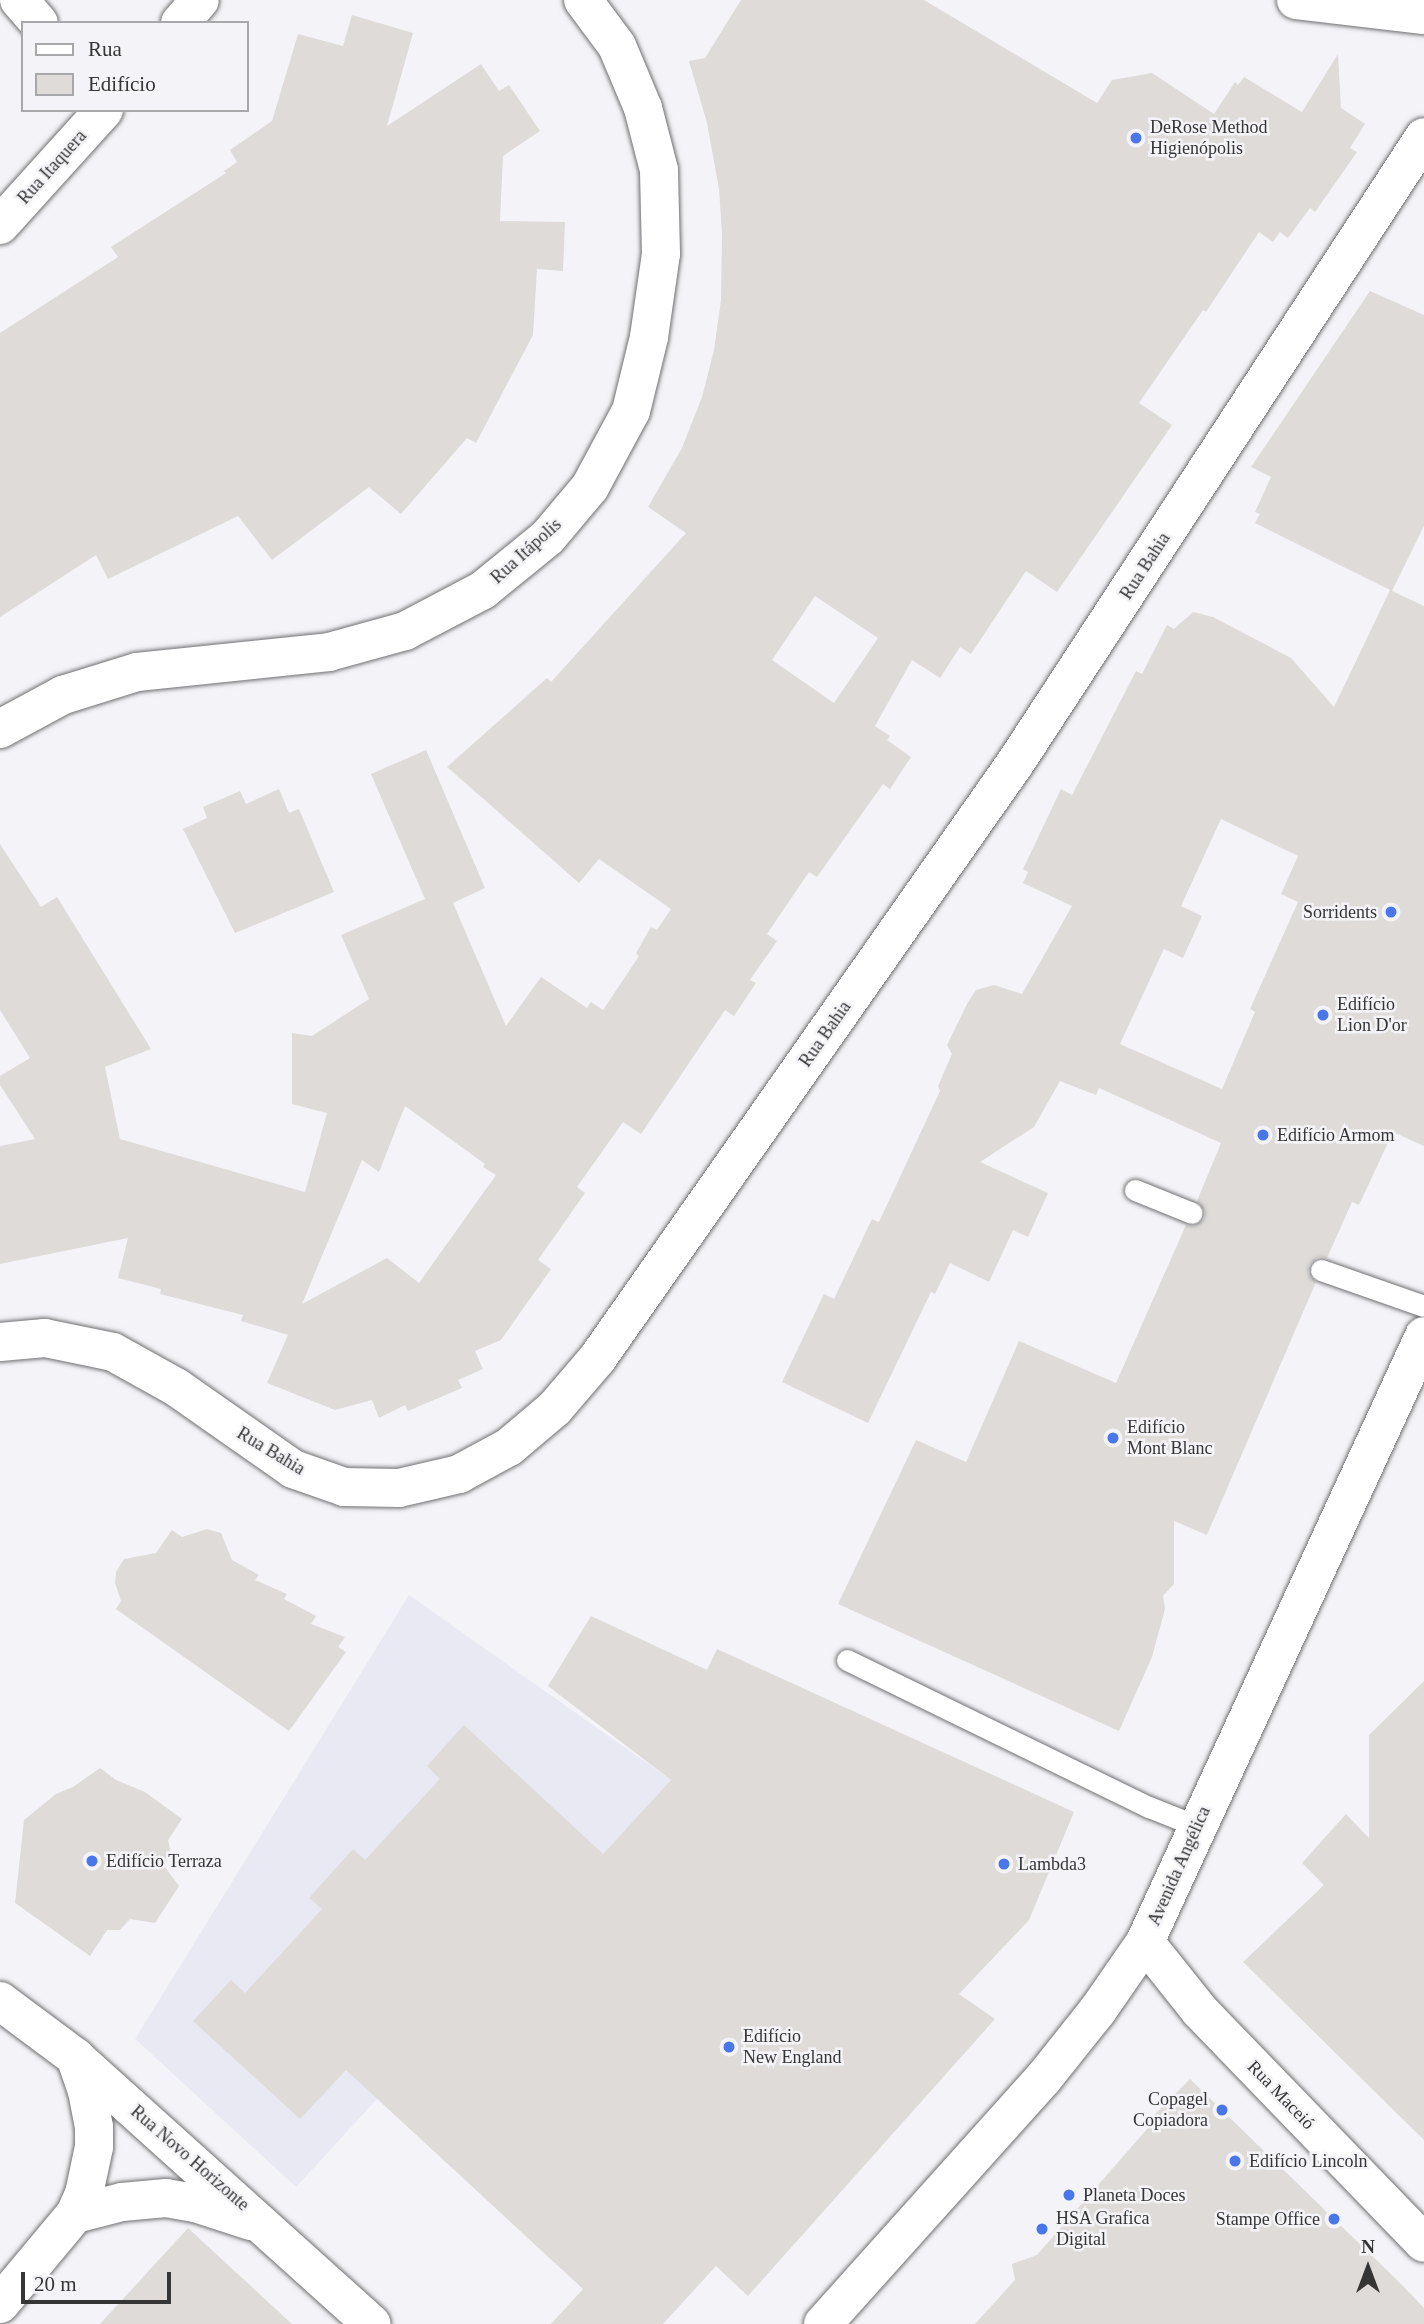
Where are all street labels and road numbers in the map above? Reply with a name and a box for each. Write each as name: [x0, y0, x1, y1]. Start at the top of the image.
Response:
street label: Rua Itaquera: [13, 125, 91, 209]
street label: Rua Itápolis: [486, 514, 566, 588]
street label: Rua Bahia: [1115, 528, 1175, 604]
street label: Rua Bahia: [795, 997, 855, 1071]
street label: Rua Bahia: [233, 1422, 309, 1480]
street label: Avenida Angélica: [1143, 1803, 1215, 1929]
street label: Rua Maceió: [1243, 2056, 1319, 2134]
street label: Rua Novo Horizonte: [126, 2101, 254, 2215]

